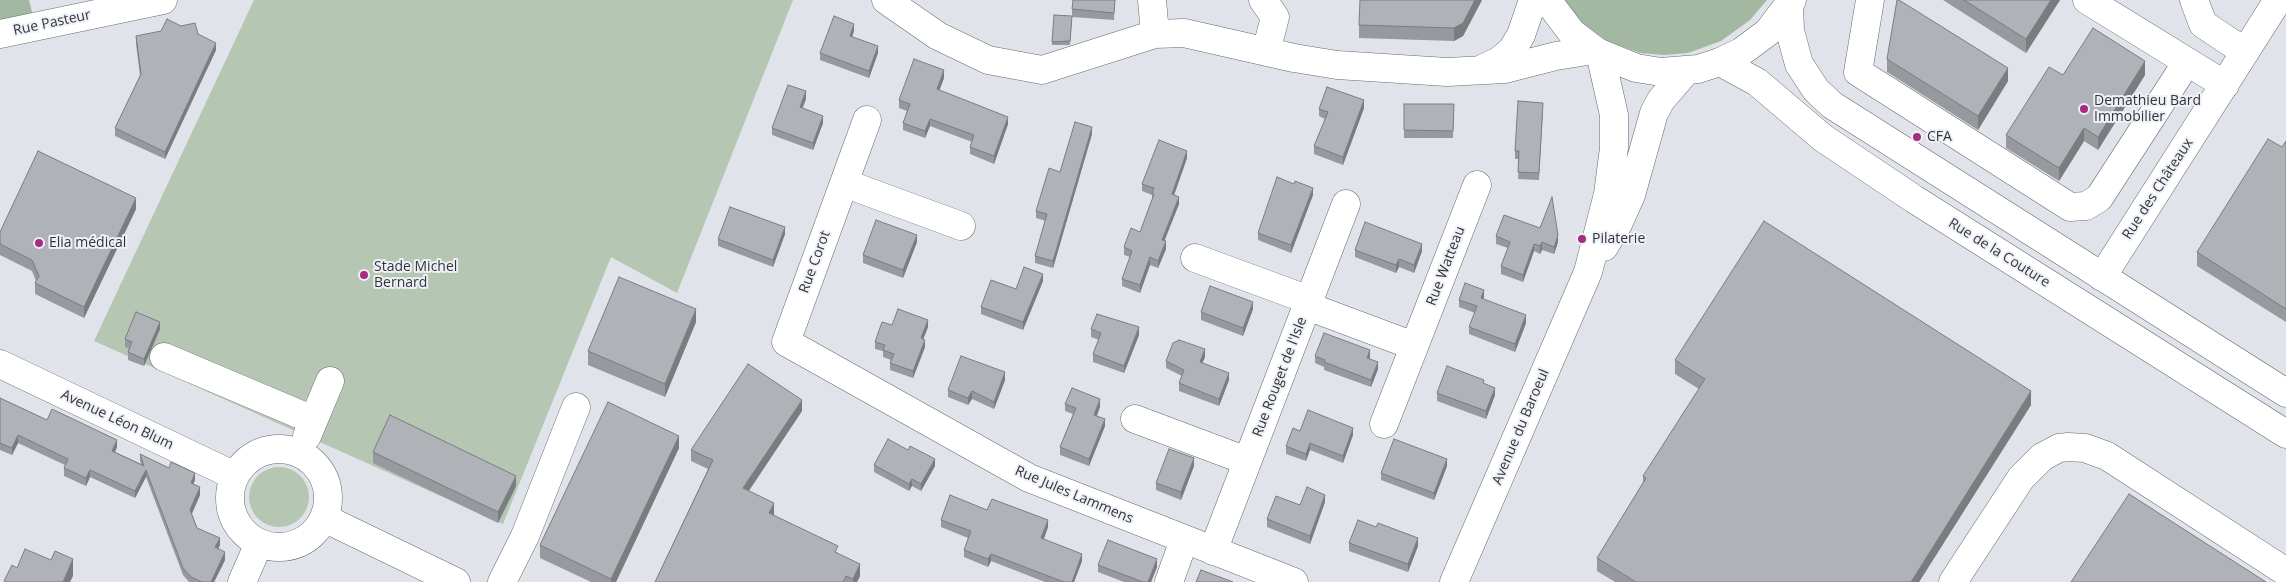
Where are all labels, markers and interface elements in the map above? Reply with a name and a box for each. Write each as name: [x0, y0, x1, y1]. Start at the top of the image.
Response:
street label: Rue Pasteur: [12, 7, 92, 39]
place label: Demathieu Bard Immobilier: [2094, 93, 2201, 125]
marker: Demathieu Bard Immobilier: [2078, 103, 2090, 115]
place label: CFA: [1927, 129, 1952, 145]
marker: CFA: [1911, 131, 1923, 143]
street label: Rue des Châteaux: [2119, 135, 2197, 243]
street label: Rue de la Couture: [1945, 215, 2053, 291]
street label: Rue Watteau: [1423, 224, 1469, 308]
street label: Rue Corot: [796, 229, 834, 295]
place label: Pilaterie: [1592, 231, 1645, 247]
marker: Pilaterie: [1576, 233, 1588, 245]
place label: Elia médical: [49, 235, 126, 251]
marker: Elia médical: [33, 237, 45, 249]
place label: Stade Michel Bernard: [374, 259, 457, 292]
marker: Stade Michel Bernard: [358, 269, 370, 281]
street label: Rue Rouget de l'Isle: [1249, 315, 1311, 439]
street label: Avenue du Baroeul: [1489, 367, 1553, 487]
street label: Avenue Léon Blum: [58, 387, 176, 453]
street label: Rue Jules Lammens: [1012, 462, 1136, 528]

